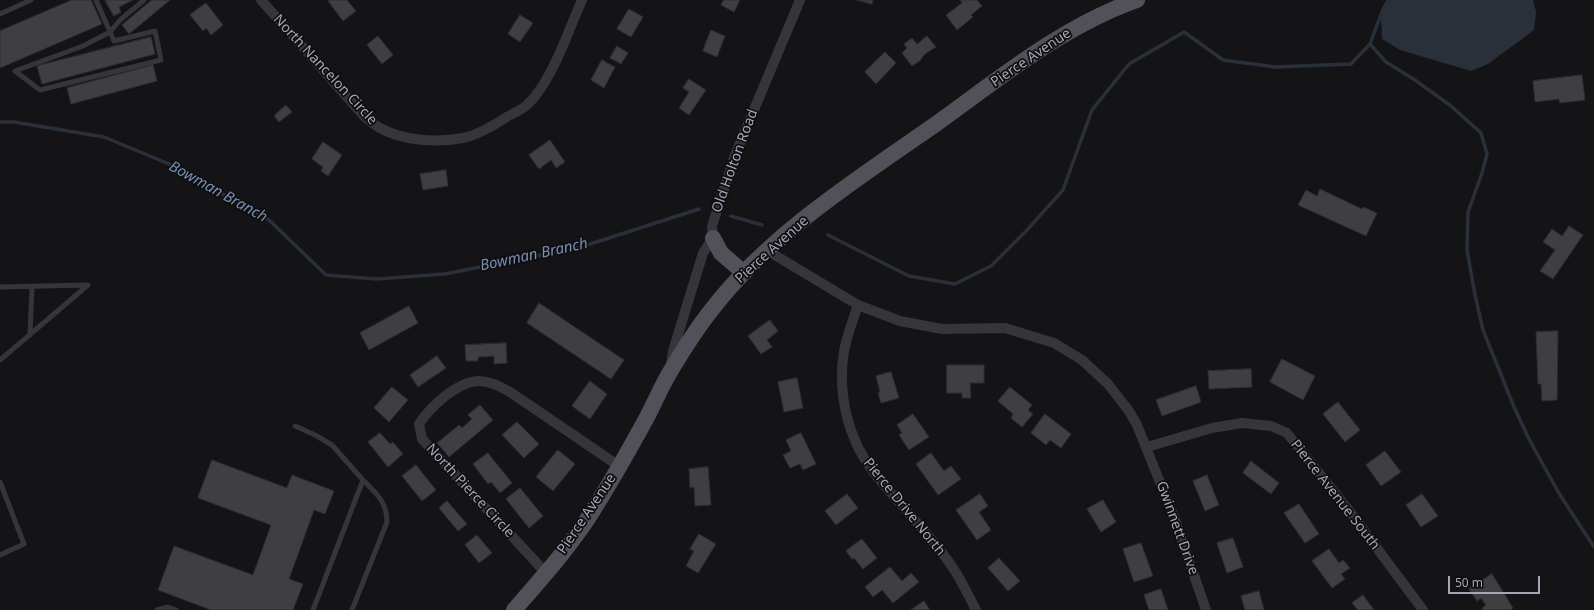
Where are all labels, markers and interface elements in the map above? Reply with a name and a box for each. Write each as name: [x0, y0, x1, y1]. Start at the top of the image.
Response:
street label: North Nancelon Circle: [270, 11, 380, 129]
street label: Pierce Avenue: [988, 25, 1074, 91]
street label: Old Holton Road: [709, 107, 761, 215]
water label: Bowman Branch: [166, 158, 270, 226]
street label: Pierce Avenue: [732, 213, 812, 287]
water label: Bowman Branch: [479, 235, 589, 275]
street label: Pierce Avenue South: [1287, 437, 1383, 553]
street label: North Pierce Circle: [422, 441, 518, 541]
street label: Pierce Drive North: [860, 455, 948, 559]
street label: Pierce Avenue: [554, 471, 620, 557]
street label: Gwinnett Drive: [1152, 479, 1202, 577]
scale bar: [1450, 568, 1542, 594]
text: 50 m: [1455, 574, 1483, 591]

